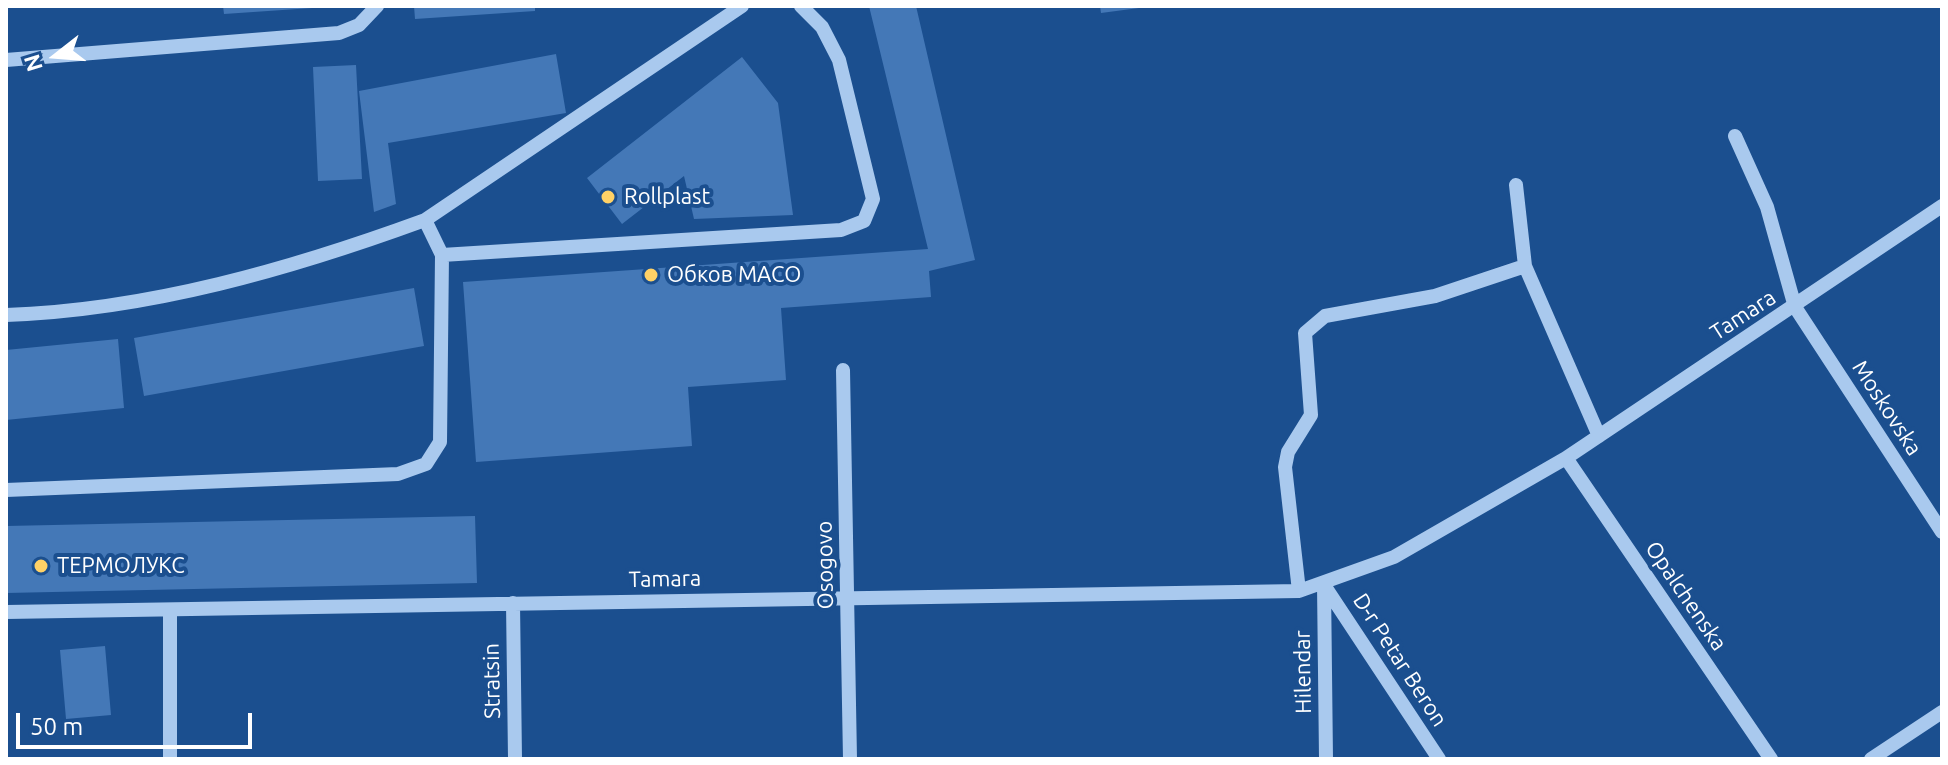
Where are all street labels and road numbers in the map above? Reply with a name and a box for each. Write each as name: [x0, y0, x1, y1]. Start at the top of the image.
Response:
street label: Tamara: [1705, 284, 1781, 346]
street label: Moskovska: [1847, 356, 1927, 460]
street label: Osogovo: [811, 521, 839, 609]
street label: Opalchenska: [1640, 536, 1732, 656]
street label: Tamara: [628, 565, 702, 593]
street label: D-r Petar Beron: [1347, 589, 1453, 731]
street label: Hilendar: [1289, 630, 1317, 714]
street label: Stratsin: [478, 643, 506, 719]

